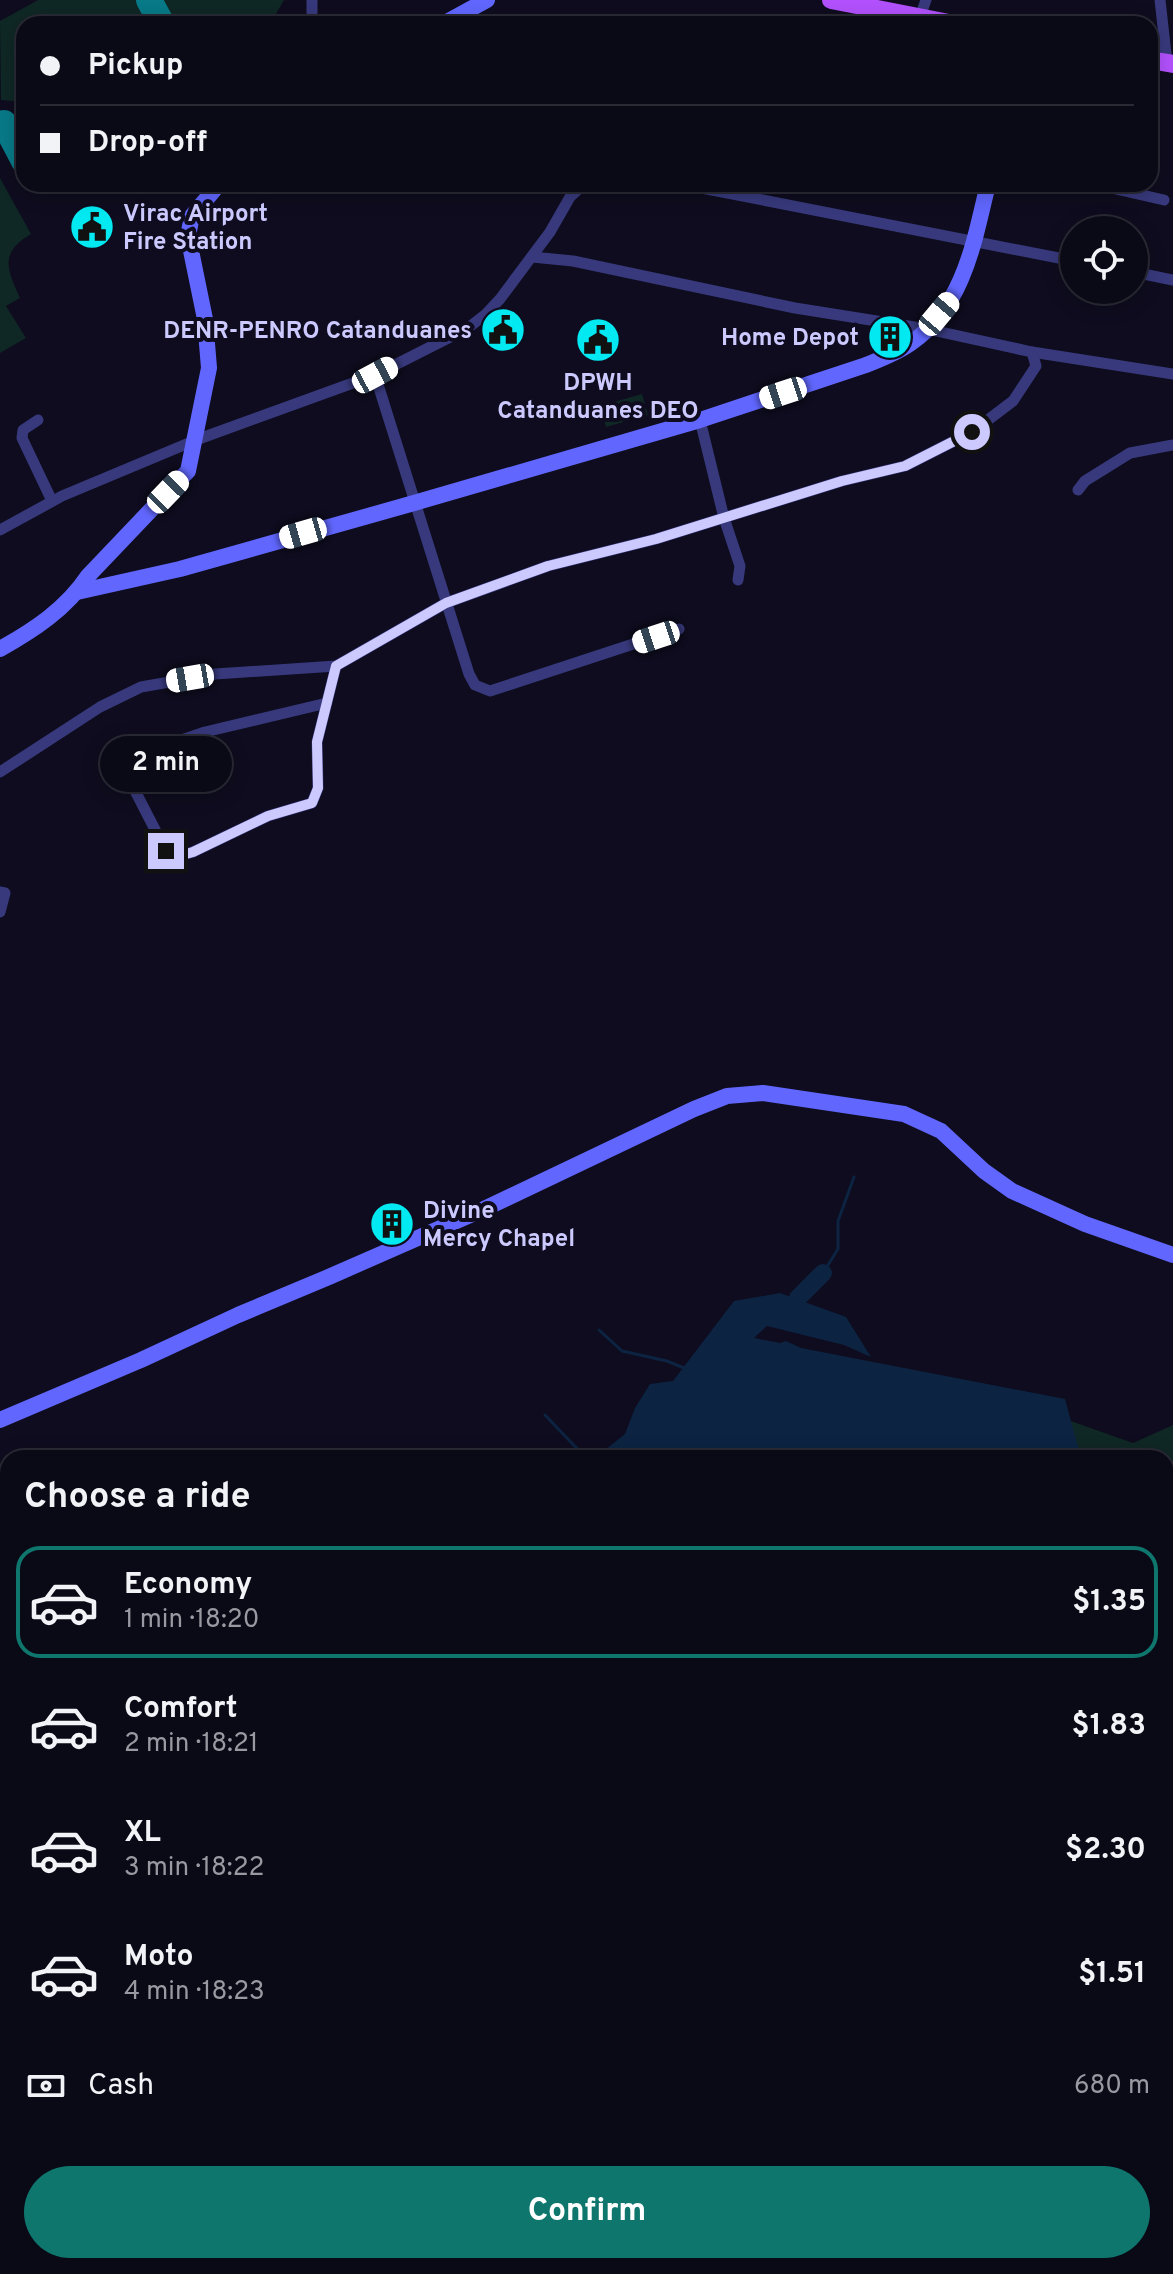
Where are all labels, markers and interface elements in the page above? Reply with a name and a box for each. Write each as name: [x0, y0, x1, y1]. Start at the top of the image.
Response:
text: Pickup: [88, 48, 183, 85]
text: Drop-off: [88, 125, 207, 162]
place label: Virac Airport Fire Station: [123, 200, 268, 258]
public building icon: Virac Airport Fire Station: [68, 203, 116, 251]
map controls: [1060, 216, 1148, 304]
button: locate: [1060, 216, 1148, 304]
car: [914, 288, 964, 340]
public building icon: DENR-PENRO Catanduanes: [479, 306, 527, 354]
building icon: Home Depot: [866, 313, 914, 361]
public building icon: DPWH Catanduanes DEO: [574, 316, 622, 364]
place label: DENR-PENRO Catanduanes: [163, 317, 472, 347]
place label: Home Depot: [721, 324, 859, 354]
car: [348, 353, 402, 397]
place label: DPWH Catanduanes DEO: [497, 369, 699, 427]
car: [756, 374, 810, 412]
route start: [954, 414, 990, 450]
car: [143, 466, 193, 518]
car: [277, 515, 329, 551]
car: [629, 618, 683, 656]
car: [164, 662, 216, 694]
callout: 2 min: [100, 735, 232, 791]
text: 2 min: [132, 747, 200, 780]
route end: [148, 833, 184, 869]
place label: Divine Mercy Chapel: [423, 1197, 575, 1255]
building icon: Divine Mercy Chapel: [368, 1200, 416, 1248]
text: Choose a ride: [24, 1475, 250, 1521]
icon: car: [28, 1566, 100, 1638]
text: Economy: [124, 1567, 252, 1604]
text: $1.35: [1072, 1584, 1146, 1621]
text: 1 min · 18:20: [124, 1604, 259, 1637]
icon: car: [28, 1690, 100, 1762]
text: Comfort: [124, 1691, 237, 1728]
text: $1.83: [1072, 1708, 1146, 1745]
text: 2 min · 18:21: [124, 1728, 259, 1761]
icon: car: [28, 1814, 100, 1886]
text: XL: [124, 1815, 161, 1852]
text: $2.30: [1065, 1832, 1146, 1869]
text: 3 min · 18:22: [124, 1852, 265, 1885]
icon: car: [28, 1938, 100, 2010]
text: Moto: [124, 1939, 194, 1976]
text: $1.51: [1078, 1956, 1146, 1993]
text: 4 min · 18:23: [124, 1976, 265, 2009]
icon: cash: [24, 2064, 68, 2108]
text: Cash: [88, 2068, 154, 2105]
text: 680 m: [1074, 2070, 1150, 2103]
button: Confirm: [24, 2166, 1150, 2258]

